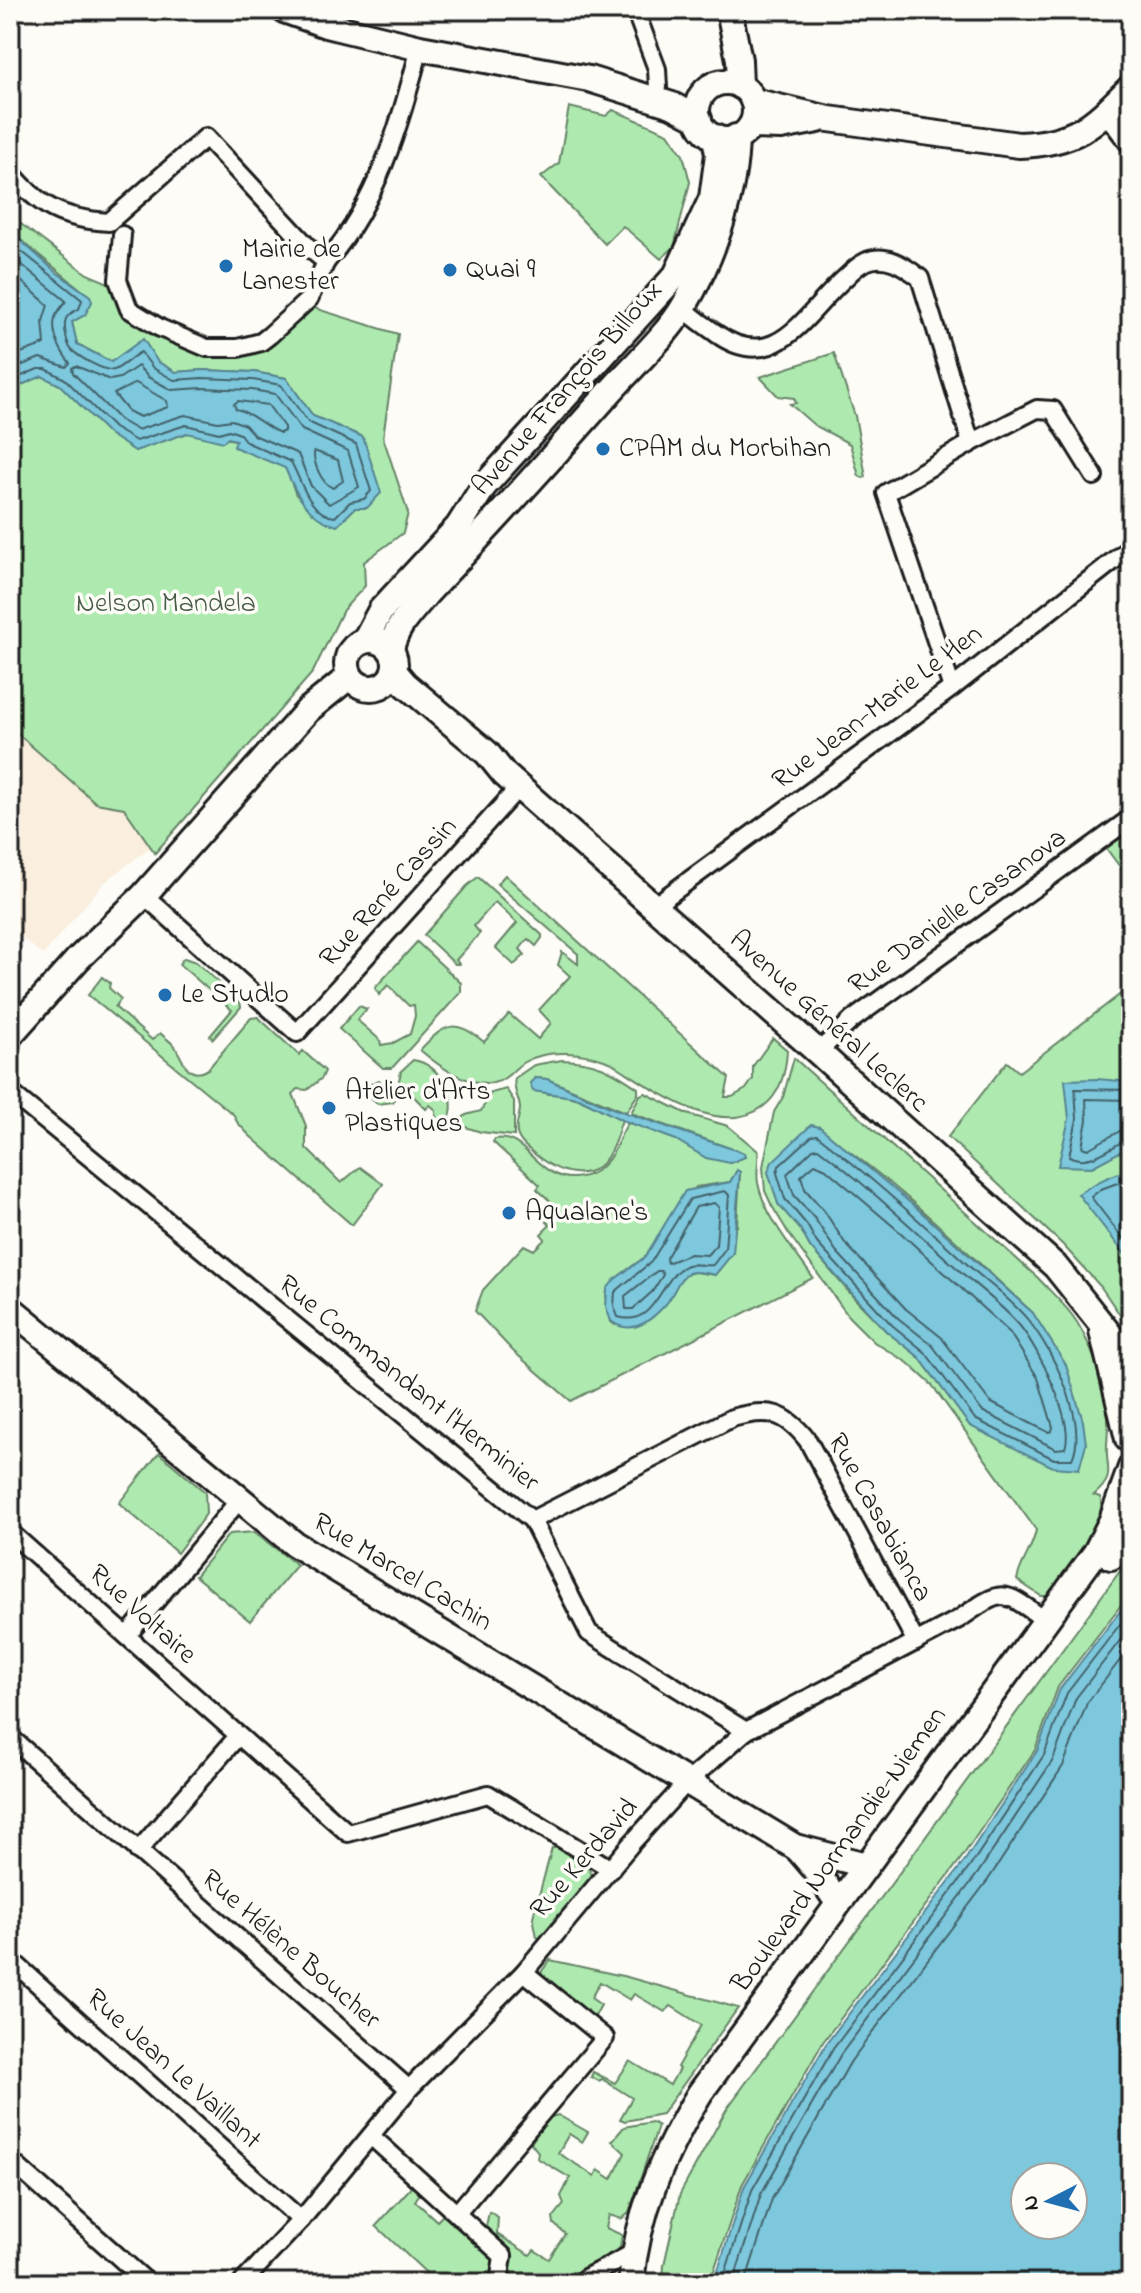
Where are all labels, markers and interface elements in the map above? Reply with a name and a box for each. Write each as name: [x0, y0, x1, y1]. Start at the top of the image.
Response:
place label: Mairie de Lanester: [242, 230, 341, 303]
place label: Quai 9: [466, 250, 536, 291]
marker: Mairie de Lanester: [217, 257, 235, 275]
marker: Quai 9: [441, 261, 459, 279]
street label: Avenue François Billoux: [463, 272, 673, 506]
place label: CPAM du Morbihan: [619, 429, 831, 470]
marker: CPAM du Morbihan: [594, 440, 612, 458]
park label: Nelson Mandela: [76, 584, 256, 625]
street label: Rue Jean-Marie Le Hen: [764, 615, 992, 801]
street label: Rue René Cassin: [310, 809, 468, 977]
street label: Rue Danielle Casanova: [840, 819, 1076, 1005]
street label: Avenue Général Leclerc: [719, 921, 937, 1123]
place label: Le Stud!o: [181, 975, 289, 1016]
marker: Le Stud!o: [156, 986, 174, 1004]
place label: Atelier d'Arts Plastiques: [345, 1072, 490, 1145]
marker: Atelier d'Arts Plastiques: [320, 1099, 338, 1117]
place label: Aqualane's: [525, 1193, 648, 1234]
marker: Aqualane's: [500, 1204, 518, 1222]
street label: Rue Commandant l'Herminier: [268, 1265, 548, 1503]
street label: Rue Casabianca: [816, 1426, 942, 1610]
street label: Rue Marcel Cachin: [304, 1503, 500, 1643]
street label: Rue Voltaire: [79, 1555, 206, 1675]
street label: Boulevard Normandie-Niemen: [721, 1698, 958, 2002]
street label: Rue Kerdavid: [521, 1789, 649, 1928]
street label: Rue Hélène Boucher: [191, 1860, 389, 2040]
street label: Rue Jean Le Vaillant: [76, 1980, 270, 2160]
north arrow: [1009, 2161, 1089, 2241]
text: N: [1015, 2194, 1049, 2212]

